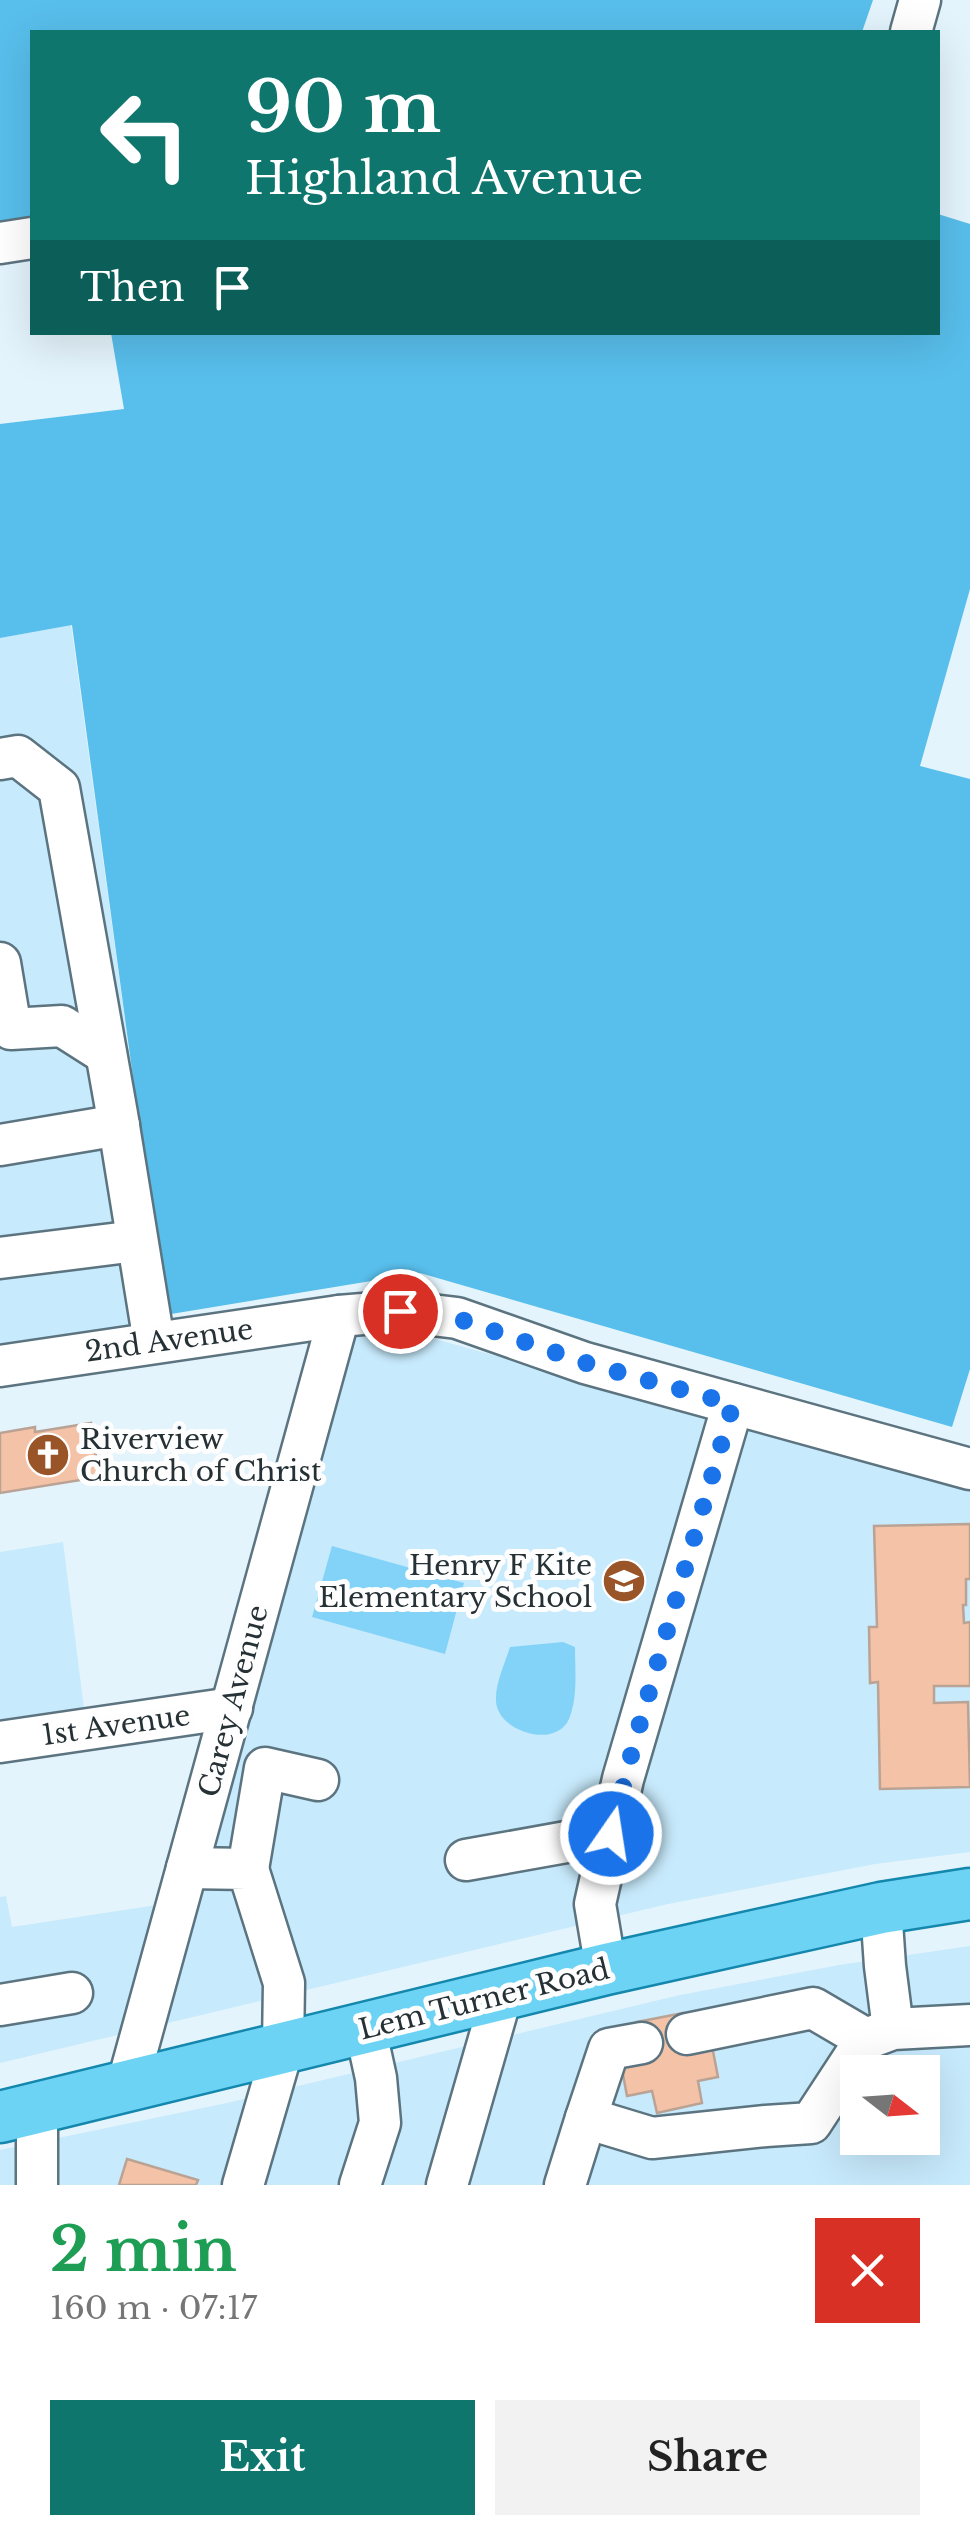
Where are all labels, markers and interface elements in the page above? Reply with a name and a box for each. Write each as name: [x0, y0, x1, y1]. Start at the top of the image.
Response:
text: 90 m: [245, 64, 441, 151]
icon: left: [80, 70, 210, 200]
text: Highland Avenue: [245, 150, 643, 206]
icon: arrive: [205, 260, 260, 315]
text: Then: [80, 264, 185, 311]
pin: [358, 1269, 443, 1354]
icon: arrive: [373, 1284, 428, 1339]
street label: 2nd Avenue: [83, 1311, 255, 1370]
place label: Riverview Church of Christ: [80, 1422, 322, 1489]
church icon: Riverview Church of Christ: [25, 1432, 71, 1478]
place label: Henry F Kite Elementary School: [319, 1548, 592, 1615]
school or university icon: Henry F Kite Elementary School: [601, 1558, 647, 1604]
street label: Carey Avenue: [191, 1601, 276, 1801]
street label: 1st Avenue: [40, 1698, 192, 1753]
position arrow: [559, 1782, 663, 1886]
street label: Lem Turner Road: [355, 1951, 613, 2048]
north arrow: [840, 2055, 940, 2155]
map controls: [840, 2055, 940, 2155]
text: 2 min: [50, 2213, 237, 2287]
button: close: [815, 2218, 920, 2323]
text: 160 m · 07:17: [50, 2288, 257, 2328]
button: Exit: [50, 2400, 475, 2515]
button: Share: [495, 2400, 920, 2515]

